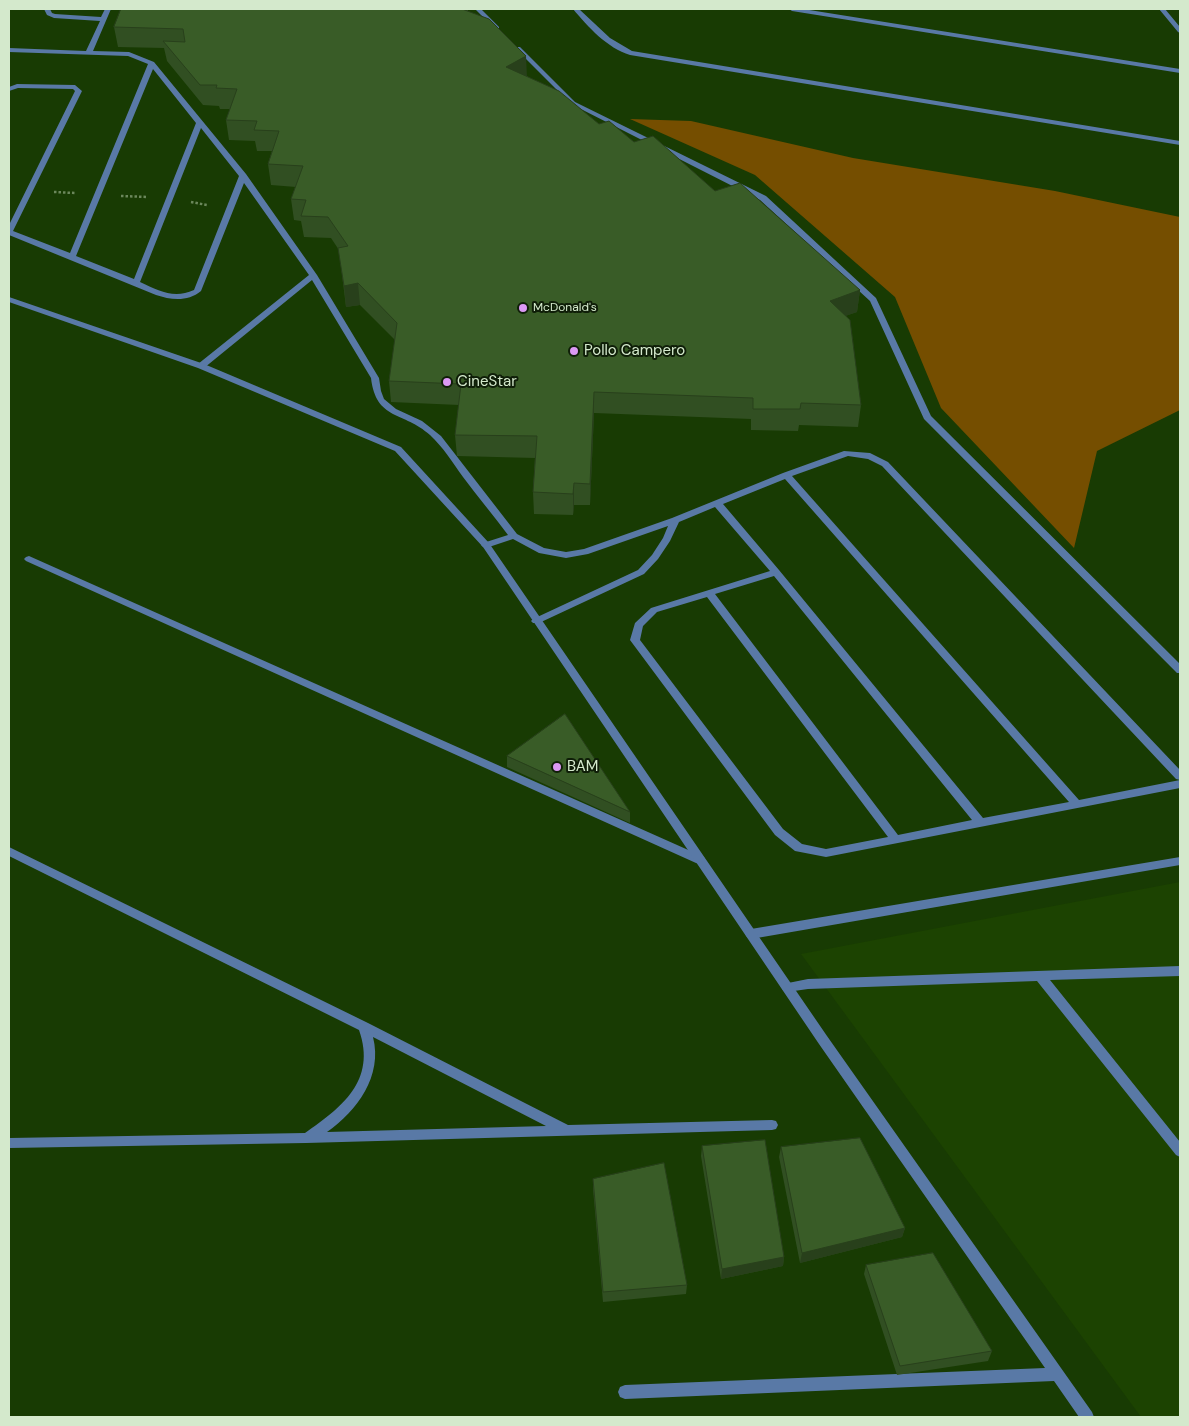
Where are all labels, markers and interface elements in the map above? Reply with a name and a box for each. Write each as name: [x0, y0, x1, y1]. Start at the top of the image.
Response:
place label: McDonald's: [533, 301, 597, 315]
marker: McDonald's: [517, 302, 529, 314]
place label: Pollo Campero: [584, 342, 685, 360]
marker: Pollo Campero: [568, 345, 580, 357]
place label: CineStar: [457, 373, 517, 391]
marker: CineStar: [441, 376, 453, 388]
place label: BAM: [567, 758, 598, 776]
marker: BAM: [551, 761, 563, 773]

